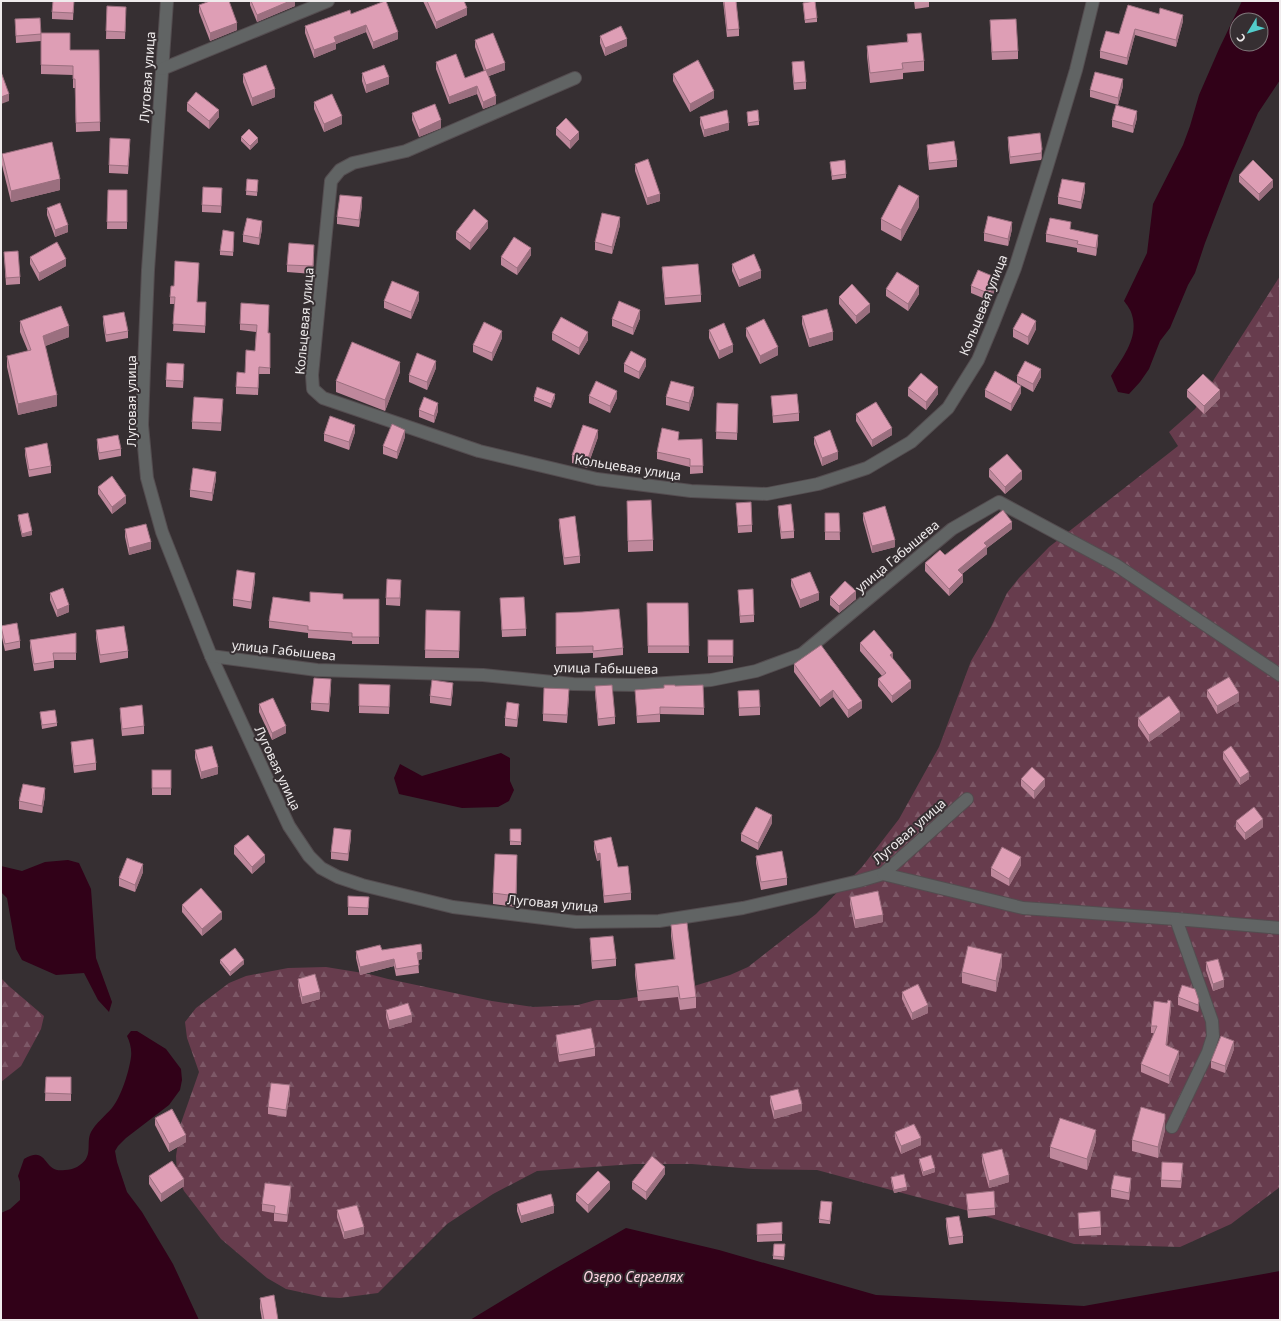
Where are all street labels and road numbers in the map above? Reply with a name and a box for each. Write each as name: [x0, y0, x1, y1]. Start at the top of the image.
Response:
street label: Луговая улица: [135, 31, 159, 123]
street label: Кольцевая улица: [954, 252, 1012, 358]
street label: Кольцевая улица: [290, 267, 318, 375]
street label: Луговая улица: [122, 355, 140, 447]
street label: Кольцевая улица: [573, 450, 683, 484]
street label: улица Габышева: [851, 516, 943, 596]
street label: улица Габышева: [231, 636, 337, 664]
street label: улица Габышева: [554, 658, 658, 678]
street label: Луговая улица: [251, 723, 305, 813]
street label: Луговая улица: [869, 794, 949, 868]
street label: Луговая улица: [507, 890, 599, 916]

